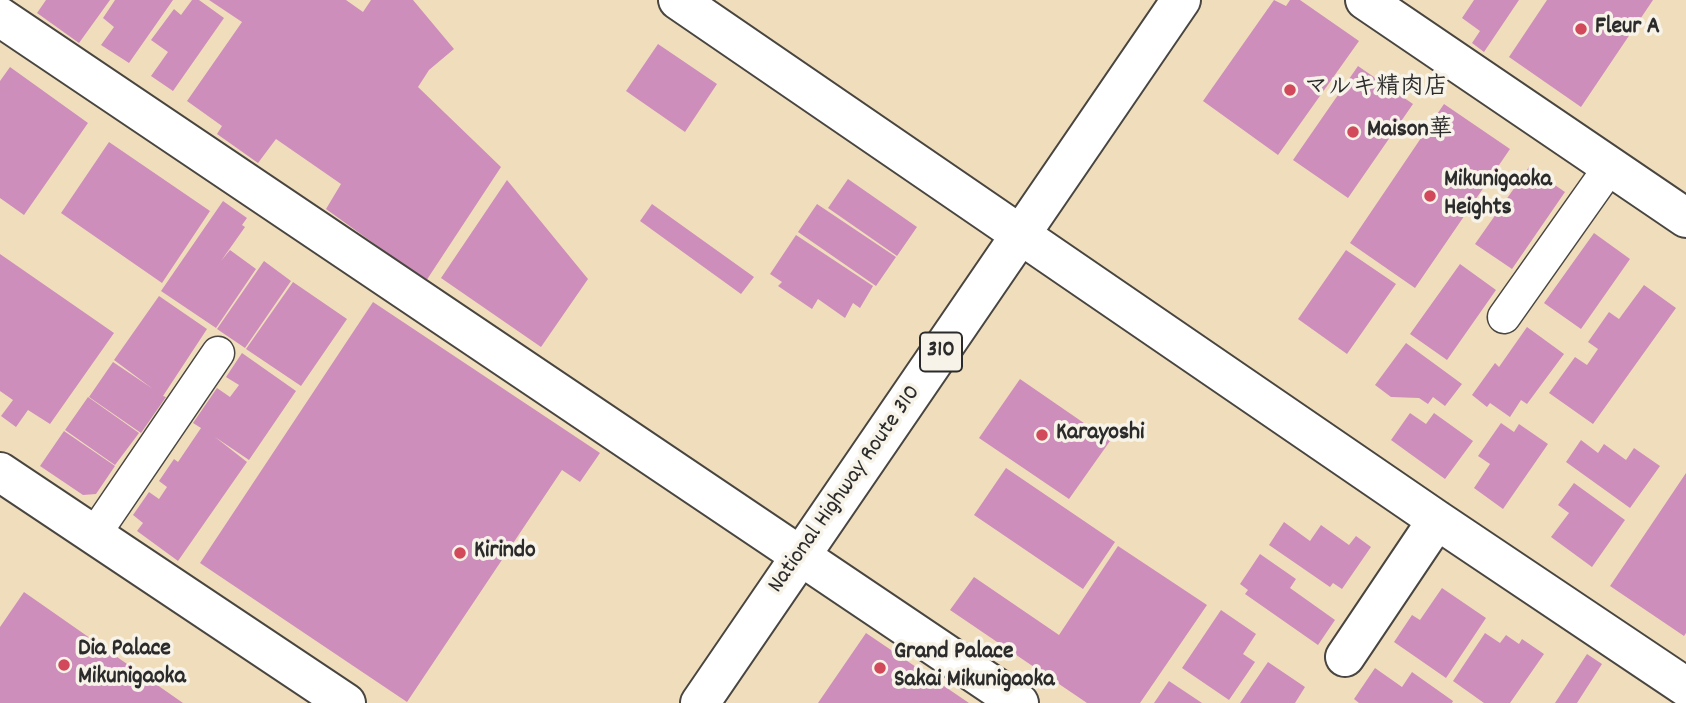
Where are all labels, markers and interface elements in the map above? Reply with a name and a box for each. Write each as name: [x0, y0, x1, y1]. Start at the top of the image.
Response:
place label: Fleur A: [1595, 15, 1660, 43]
marker: Fleur A: [1573, 21, 1589, 37]
place label: マルキ精肉店: [1304, 76, 1448, 104]
marker: マルキ精肉店: [1282, 82, 1298, 98]
place label: Maison華: [1367, 118, 1453, 146]
marker: Maison華: [1345, 124, 1361, 140]
place label: Mikunigaoka Heights: [1444, 168, 1552, 224]
marker: Mikunigaoka Heights: [1422, 188, 1438, 204]
road number: 310: [920, 332, 962, 372]
street label: National Highway Route 310: [763, 380, 929, 600]
place label: Karayoshi: [1056, 421, 1144, 449]
marker: Karayoshi: [1034, 427, 1050, 443]
place label: Kirindo: [474, 539, 536, 567]
marker: Kirindo: [452, 545, 468, 561]
place label: Dia Palace Mikunigaoka: [78, 637, 186, 693]
place label: Grand Palace Sakai Mikunigaoka: [894, 640, 1054, 696]
marker: Dia Palace Mikunigaoka: [56, 657, 72, 673]
marker: Grand Palace Sakai Mikunigaoka: [872, 660, 888, 676]

